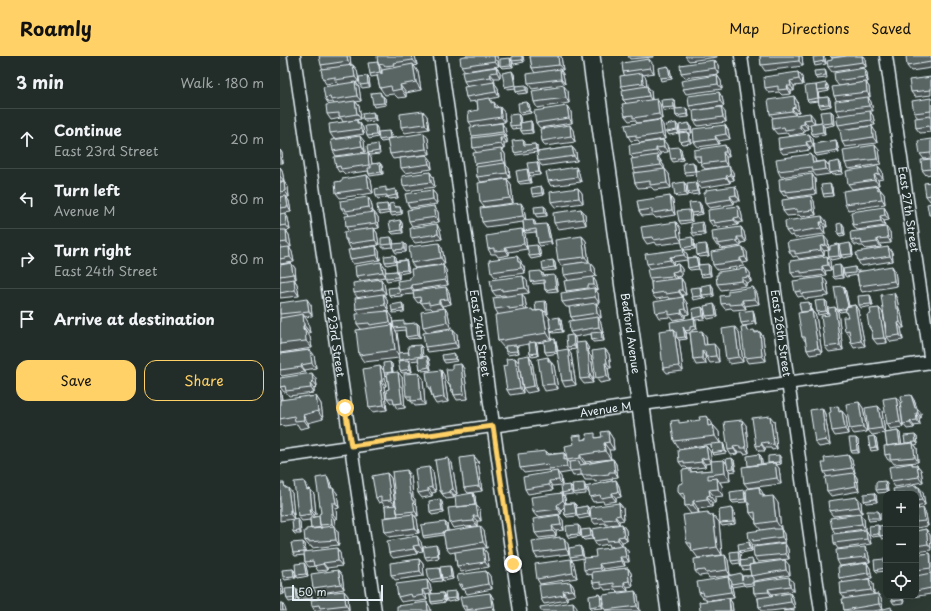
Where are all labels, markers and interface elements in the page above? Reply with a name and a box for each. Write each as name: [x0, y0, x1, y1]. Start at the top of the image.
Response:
text: Roamly: [20, 14, 92, 42]
text: Map: [729, 18, 759, 39]
text: Directions: [781, 18, 849, 39]
text: Saved: [871, 18, 911, 39]
text: 3 min: [16, 69, 64, 95]
text: Walk · 180 m: [181, 73, 264, 92]
text: Continue: [54, 118, 122, 141]
icon: ahead: [16, 128, 38, 150]
text: 20 m: [230, 129, 264, 148]
text: East 23rd Street: [54, 141, 158, 160]
street label: East 27th Street: [894, 165, 924, 254]
text: Turn left: [54, 178, 120, 201]
icon: left: [16, 188, 38, 210]
text: 80 m: [230, 189, 264, 208]
text: Avenue M: [54, 201, 115, 220]
text: Turn right: [54, 238, 131, 261]
icon: right: [16, 248, 38, 270]
text: 80 m: [230, 249, 264, 268]
text: East 24th Street: [54, 261, 157, 280]
street label: East 23rd Street: [320, 288, 350, 378]
street label: East 24th Street: [466, 288, 495, 378]
street label: East 26th Street: [767, 288, 796, 378]
street label: Bedford Avenue: [617, 292, 645, 375]
text: Arrive at destination: [54, 307, 215, 330]
icon: arrive: [16, 308, 38, 330]
button: Save: [16, 360, 136, 401]
button: Share: [144, 360, 264, 401]
street label: Avenue M: [579, 397, 632, 421]
route start: [336, 399, 354, 417]
map controls: [883, 491, 919, 599]
button: +: [883, 491, 919, 527]
button: −: [883, 527, 919, 563]
route end: [504, 555, 522, 573]
button: locate: [883, 563, 919, 599]
scale bar: [292, 583, 383, 602]
text: 50 m: [298, 583, 327, 600]

